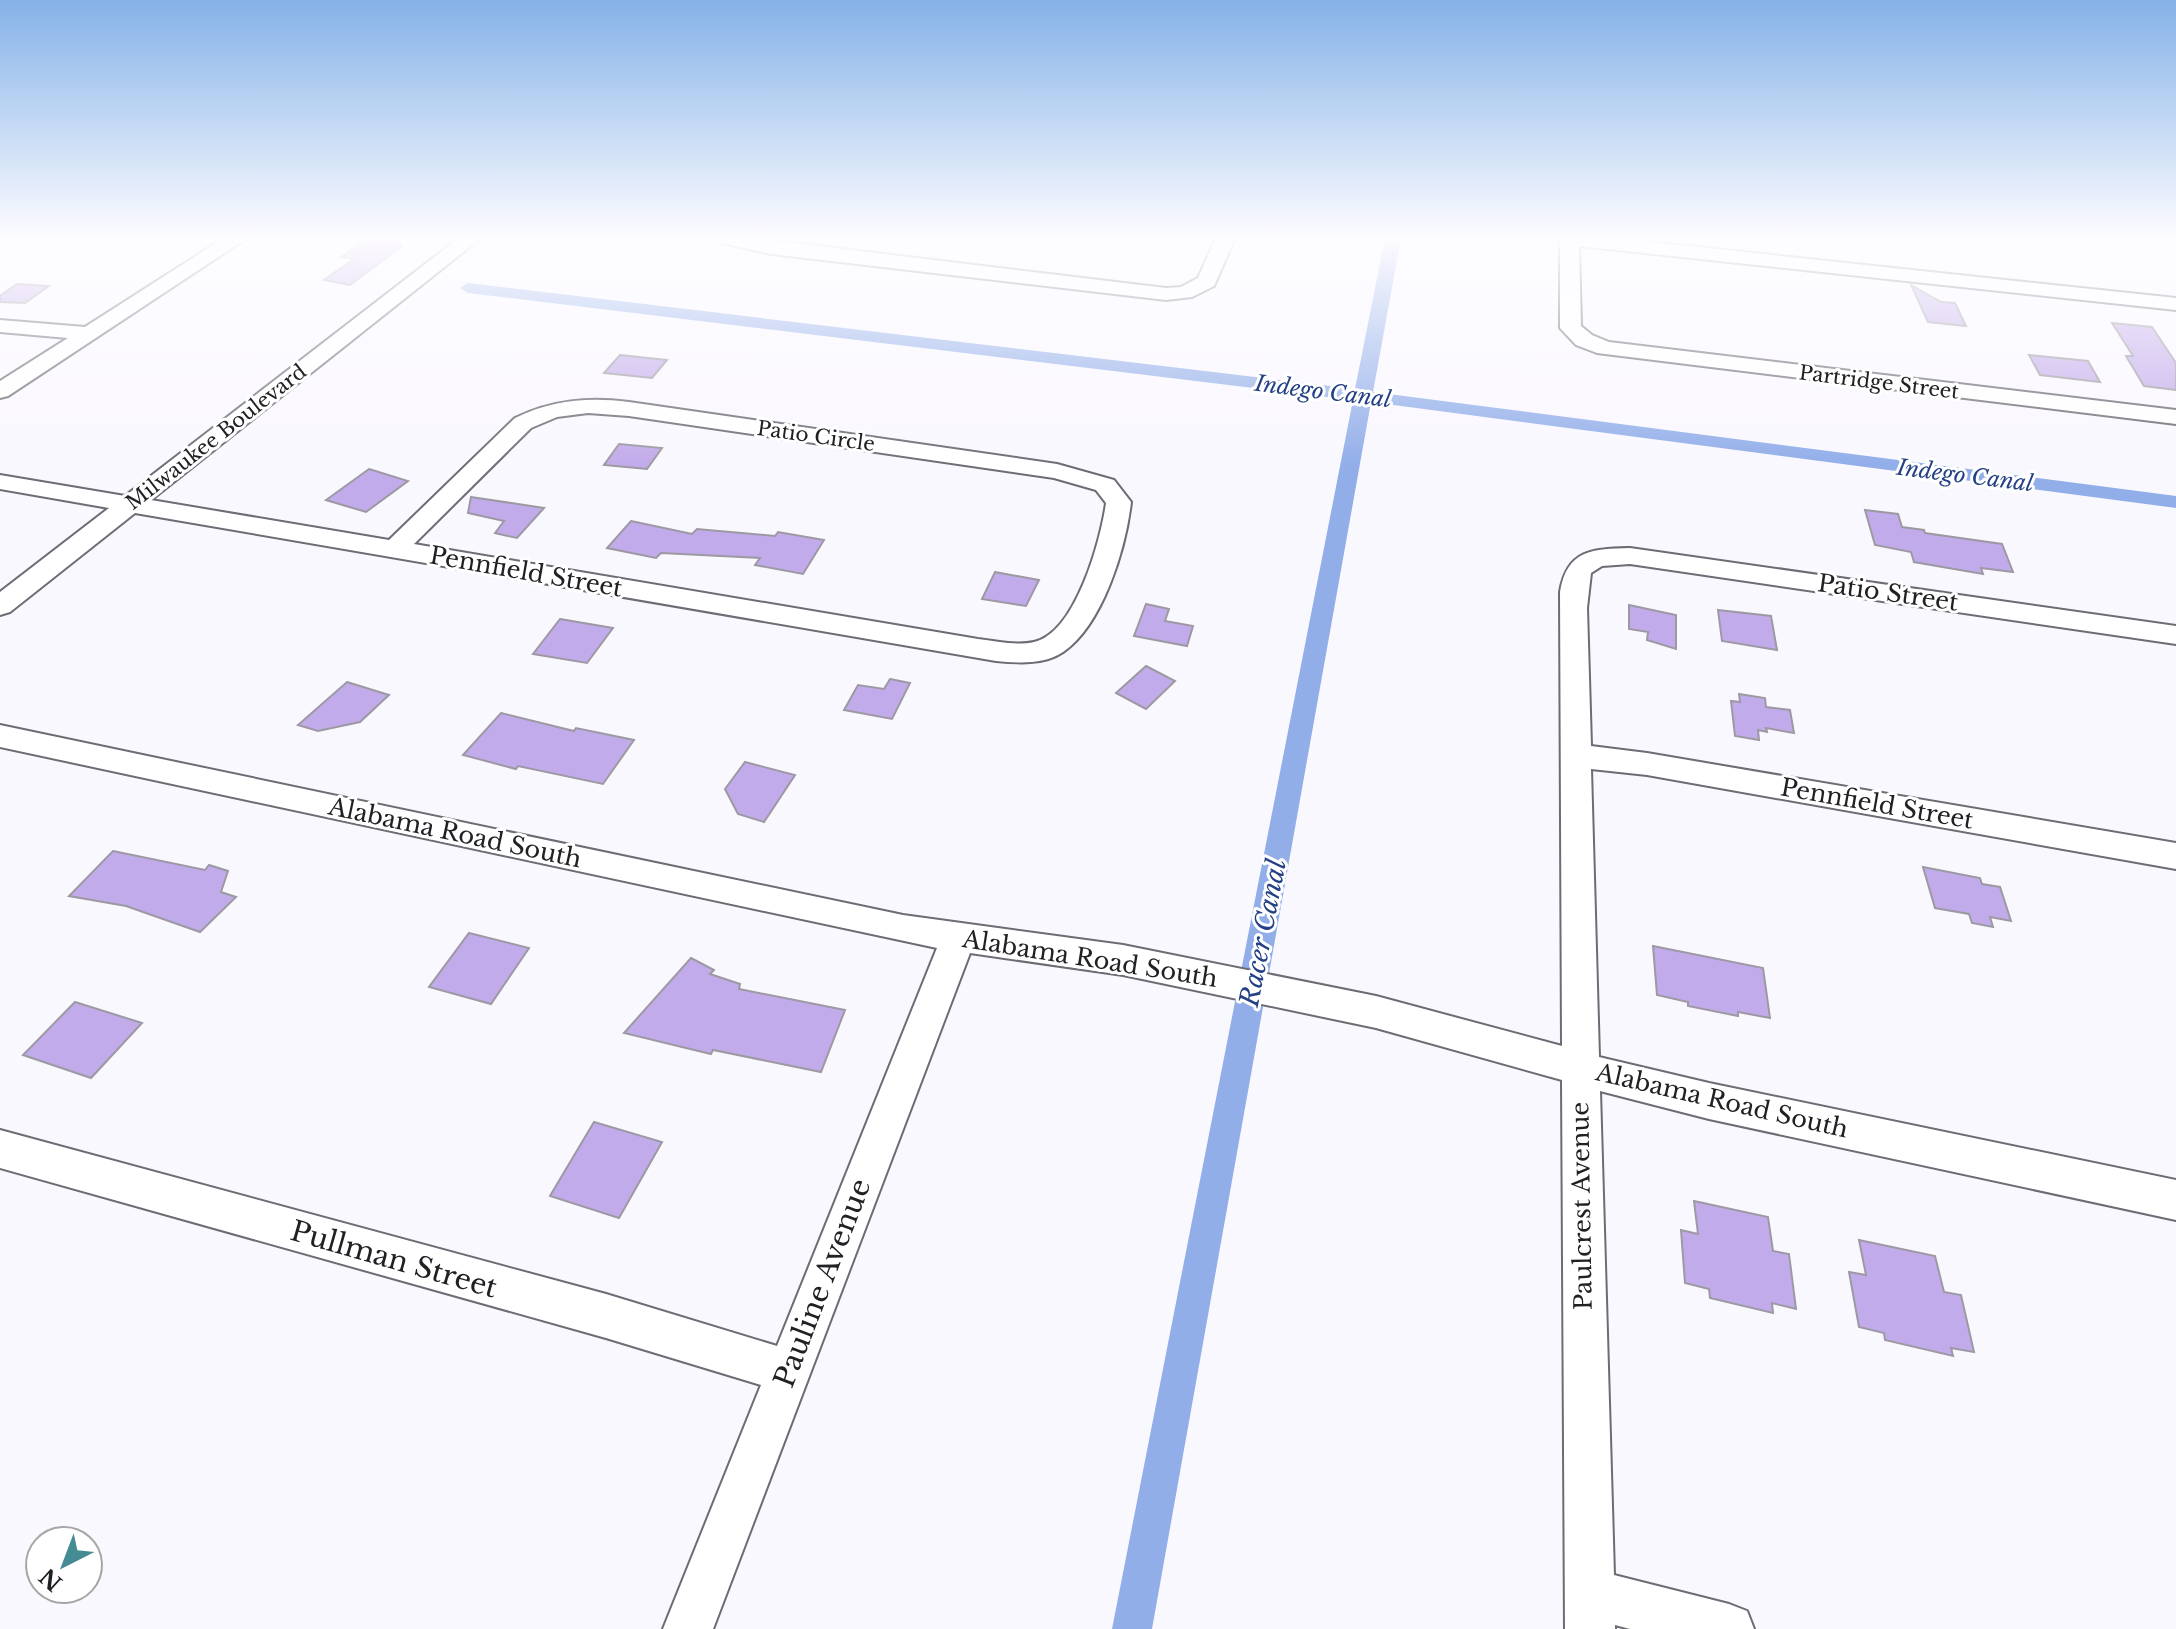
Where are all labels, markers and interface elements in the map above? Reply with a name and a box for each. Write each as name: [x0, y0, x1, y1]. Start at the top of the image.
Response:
street label: Milwaukee Boulevard: [121, 359, 311, 515]
street label: Partridge Street: [1798, 360, 1961, 404]
water label: Indego Canal: [1252, 370, 1393, 413]
street label: Patio Circle: [756, 416, 876, 456]
water label: Indego Canal: [1894, 454, 2035, 497]
street label: Pennfield Street: [428, 540, 625, 603]
street label: Patio Street: [1816, 568, 1960, 617]
street label: Pennfield Street: [1779, 772, 1976, 835]
street label: Alabama Road South: [325, 791, 584, 874]
water label: Racer Canal: [1233, 856, 1293, 1010]
street label: Alabama Road South: [959, 924, 1220, 993]
street label: Alabama Road South: [1592, 1057, 1851, 1144]
street label: Paulcrest Avenue: [1565, 1102, 1598, 1310]
street label: Pauline Avenue: [767, 1174, 878, 1392]
street label: Pullman Street: [287, 1213, 502, 1306]
north arrow: [24, 1525, 104, 1605]
text: N: [34, 1562, 68, 1596]

